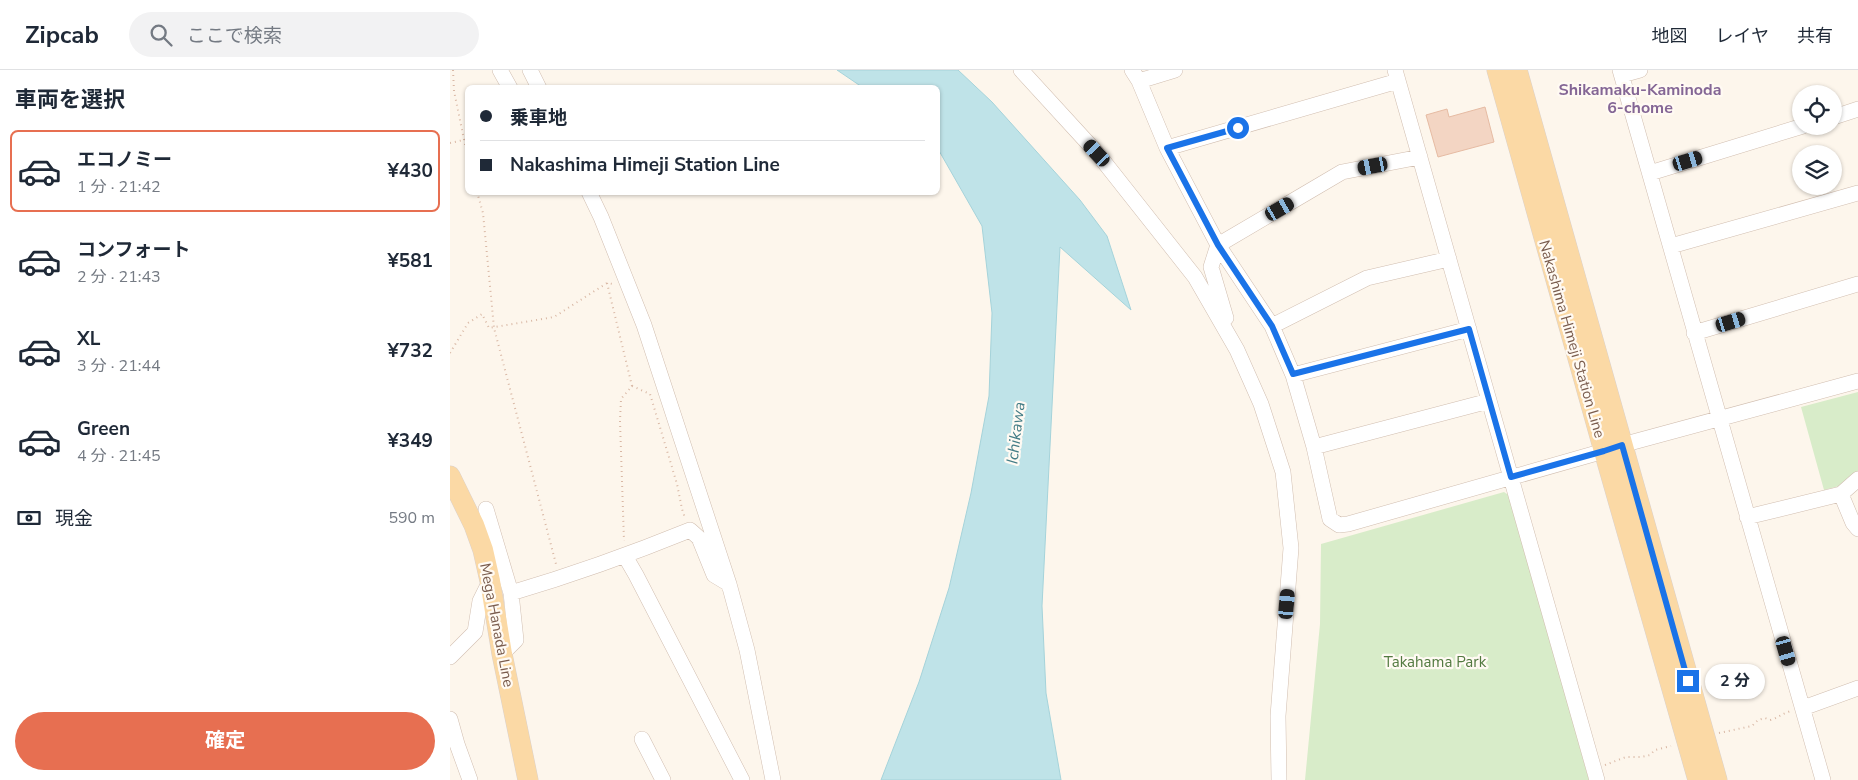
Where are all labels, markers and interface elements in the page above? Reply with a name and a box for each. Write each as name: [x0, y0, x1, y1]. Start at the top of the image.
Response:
search box: [129, 12, 479, 57]
text: Zipcab: [25, 19, 99, 51]
icon: search: [147, 21, 175, 49]
text: ここで検索: [187, 23, 282, 49]
text: 地図: [1652, 24, 1688, 48]
text: レイヤ: [1716, 24, 1769, 48]
text: 共有: [1797, 24, 1833, 48]
district label: Shikamaku-Kaminoda 6-chome: [1559, 79, 1721, 119]
text: 車両を選択: [15, 85, 125, 115]
map controls: [1792, 85, 1842, 195]
button: locate: [1792, 85, 1842, 135]
text: 乗車地: [510, 105, 567, 131]
route start: [1227, 117, 1249, 139]
car: [1081, 137, 1112, 169]
button: layers: [1792, 145, 1842, 195]
text: エコノミー: [77, 147, 172, 173]
icon: car: [17, 149, 62, 194]
car: [1671, 149, 1704, 173]
text: Nakashima Himeji Station Line: [510, 152, 780, 178]
car: [1356, 156, 1389, 176]
text: ¥430: [387, 158, 433, 184]
text: 1 分 · 21:42: [77, 176, 161, 198]
car: [1263, 195, 1296, 223]
text: コンフォート: [77, 237, 190, 263]
street label: Nakashima Himeji Station Line: [1534, 238, 1610, 440]
icon: car: [17, 239, 62, 284]
text: ¥581: [387, 248, 433, 274]
text: 2 分 · 21:43: [77, 266, 161, 288]
car: [1714, 310, 1747, 334]
text: XL: [77, 326, 100, 352]
icon: car: [17, 329, 62, 374]
text: ¥732: [387, 338, 433, 364]
text: 3 分 · 21:44: [77, 355, 161, 377]
water label: Ichikawa: [1001, 401, 1031, 465]
text: Green: [77, 416, 130, 442]
icon: car: [17, 419, 62, 464]
text: ¥349: [387, 428, 433, 454]
text: 4 分 · 21:45: [77, 445, 161, 467]
icon: cash: [15, 504, 43, 532]
text: 現金: [55, 506, 93, 532]
text: 590 m: [388, 507, 435, 529]
street label: Mega Hanada Line: [475, 561, 519, 689]
car: [1278, 588, 1295, 620]
car: [1774, 635, 1797, 667]
park label: Takahama Park: [1384, 652, 1487, 672]
callout: 2 分: [1706, 664, 1766, 698]
route end: [1677, 670, 1699, 692]
text: 2 分: [1720, 670, 1750, 692]
button: 確定: [15, 712, 435, 770]

